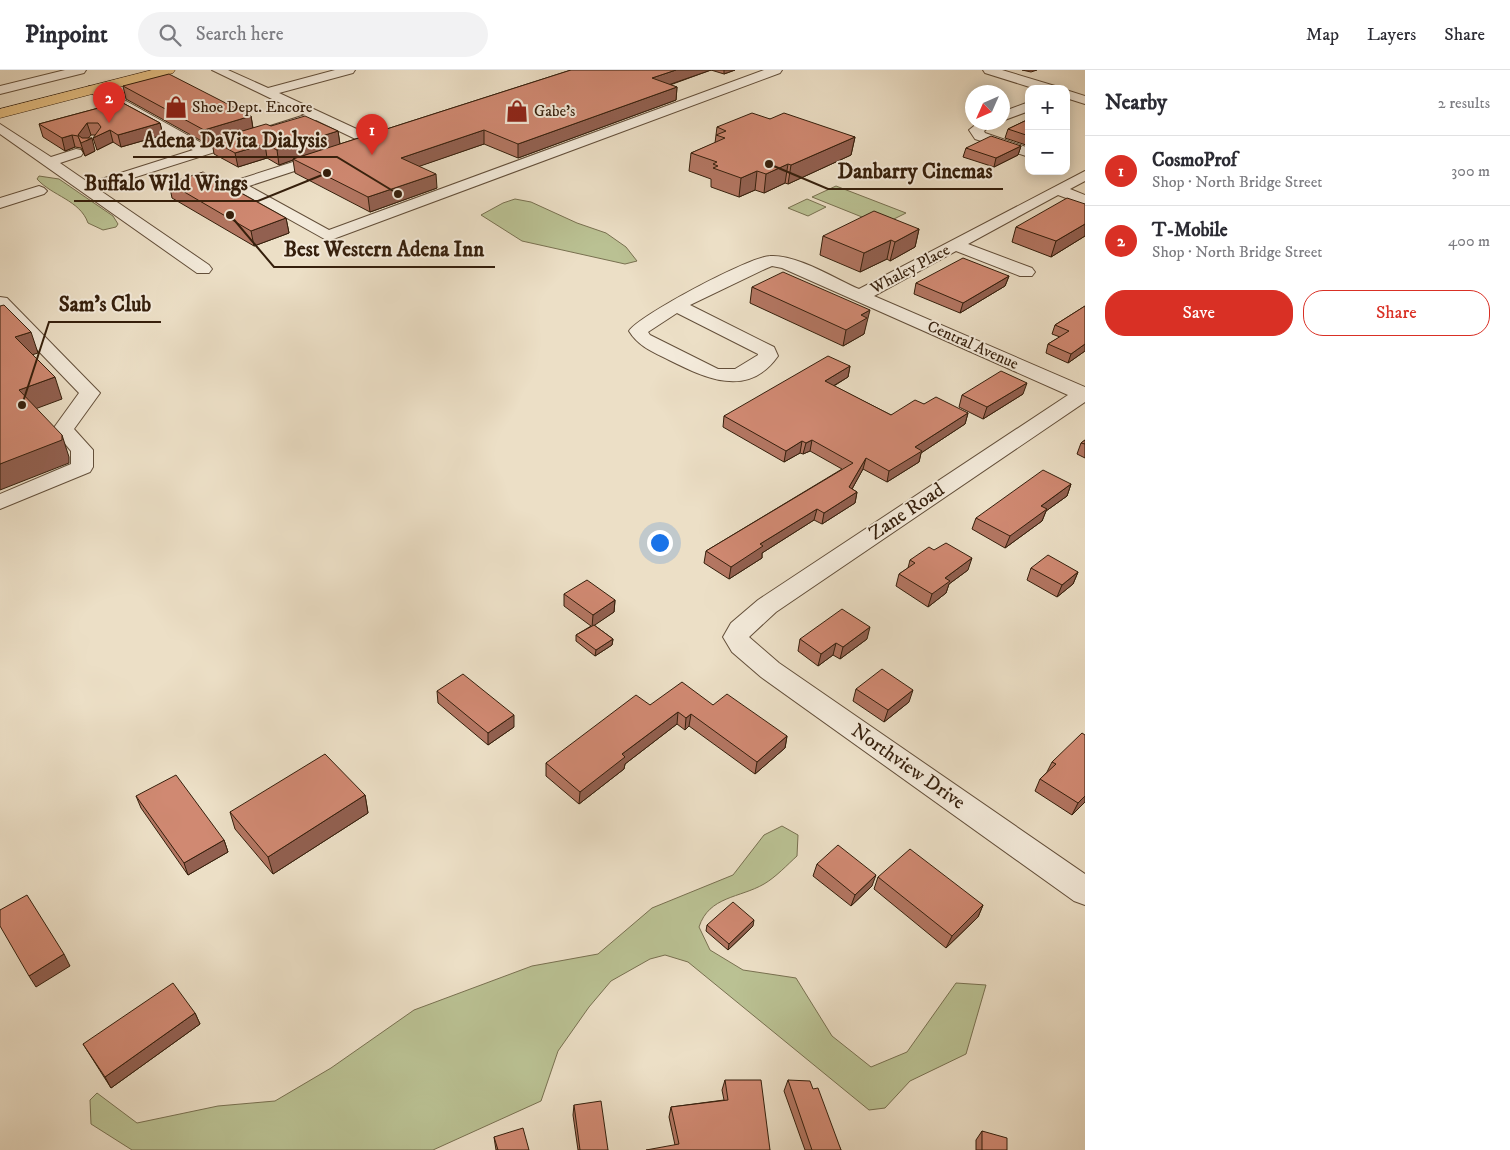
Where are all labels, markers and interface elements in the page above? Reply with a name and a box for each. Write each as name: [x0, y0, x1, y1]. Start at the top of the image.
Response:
search box: [138, 12, 488, 57]
text: Pinpoint: [25, 20, 108, 50]
icon: search: [156, 21, 184, 49]
text: Search here: [196, 23, 284, 46]
text: Map: [1306, 24, 1339, 46]
text: Layers: [1367, 24, 1416, 46]
text: Share: [1444, 24, 1485, 46]
pin: 2: [93, 82, 125, 123]
north arrow: [965, 85, 1010, 130]
map controls: [1025, 85, 1070, 175]
button: +: [1025, 85, 1070, 130]
text: Nearby: [1105, 90, 1167, 116]
text: 2 results: [1438, 93, 1490, 113]
shop icon: Shoe Dept. Encore: [163, 94, 189, 120]
place label: Shoe Dept. Encore: [192, 97, 313, 117]
shop icon: Gabe's: [504, 98, 530, 124]
place label: Gabe's: [534, 101, 575, 121]
pin: 1: [356, 114, 388, 155]
callout: Adena DaVita Dialysis: [133, 121, 337, 157]
text: Adena DaVita Dialysis: [142, 128, 327, 154]
button: −: [1025, 130, 1070, 175]
text: CosmoProf: [1152, 149, 1237, 172]
callout: Danbarry Cinemas: [828, 153, 1003, 189]
text: Danbarry Cinemas: [838, 159, 993, 185]
text: 1: [1118, 161, 1124, 181]
text: 300 m: [1451, 161, 1490, 181]
callout: Buffalo Wild Wings: [74, 165, 258, 201]
text: Buffalo Wild Wings: [84, 171, 248, 197]
text: Shop · North Bridge Street: [1152, 172, 1322, 192]
text: T-Mobile: [1152, 219, 1228, 242]
callout: Best Western Adena Inn: [274, 231, 495, 267]
text: 2: [1117, 231, 1125, 251]
text: 400 m: [1448, 231, 1490, 251]
text: Best Western Adena Inn: [284, 237, 485, 263]
street label: Whaley Place: [866, 240, 953, 299]
text: Shop · North Bridge Street: [1152, 242, 1322, 262]
callout: Sam's Club: [49, 286, 161, 322]
button: Save: [1105, 290, 1293, 336]
button: Share: [1303, 290, 1490, 336]
text: Sam's Club: [59, 292, 151, 318]
street label: Central Avenue: [924, 316, 1022, 374]
street label: Zane Road: [864, 478, 950, 546]
your location: [647, 530, 673, 556]
street label: Northview Drive: [846, 718, 970, 816]

